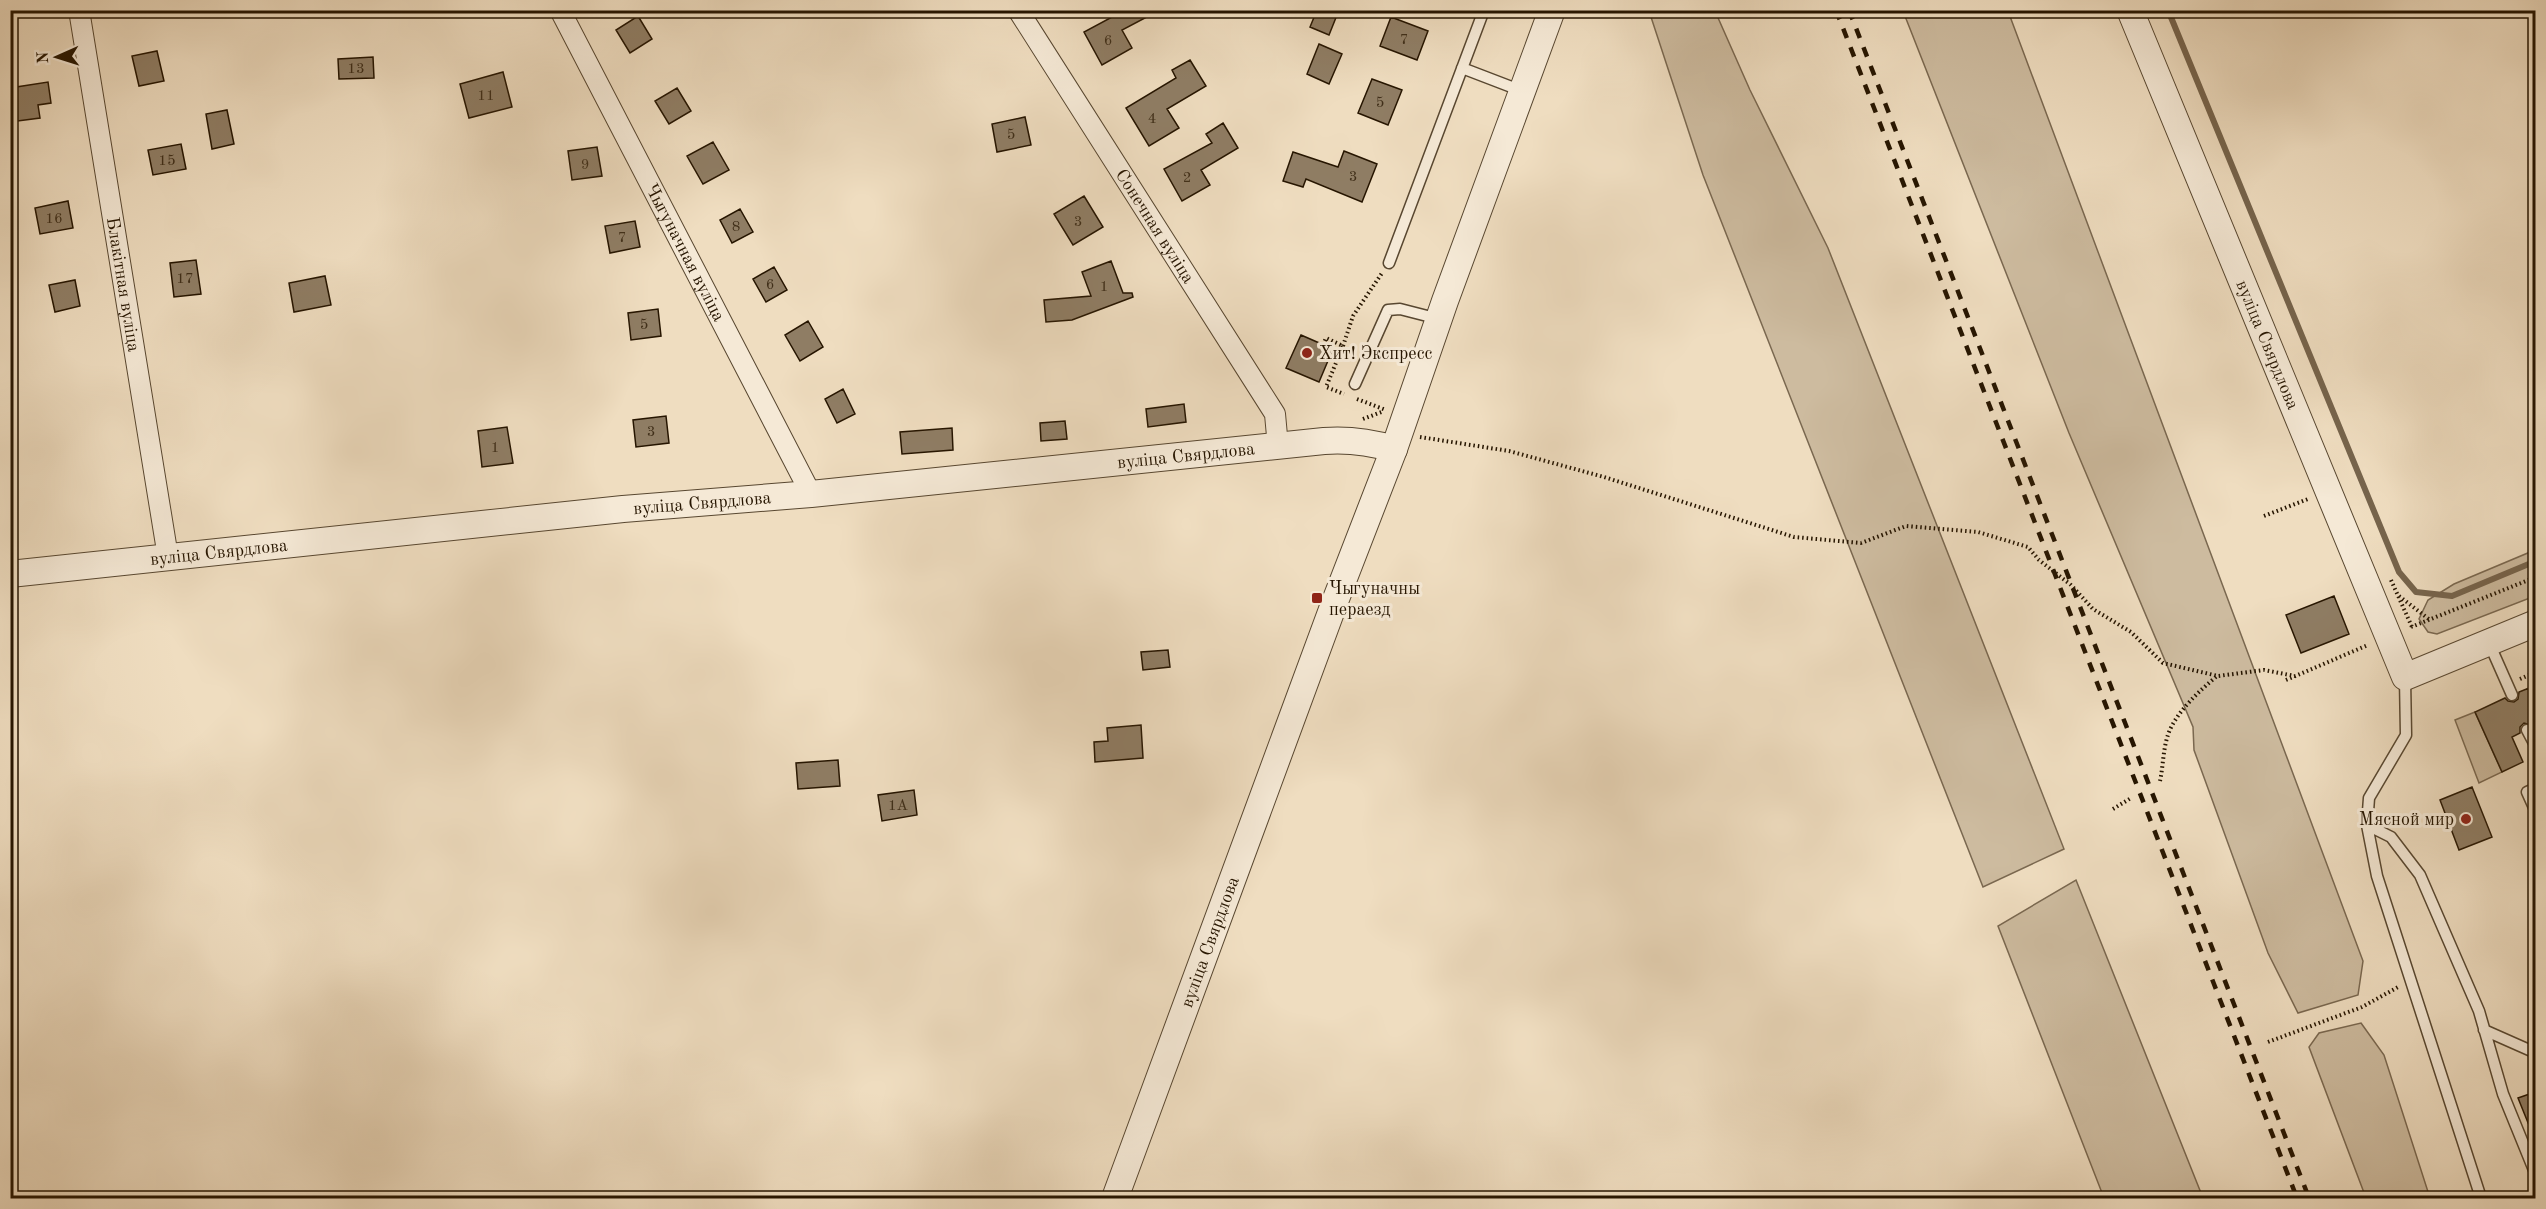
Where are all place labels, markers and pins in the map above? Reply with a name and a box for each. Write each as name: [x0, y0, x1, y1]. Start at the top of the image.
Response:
place label: Хит! Экспресс: [1319, 345, 1432, 363]
marker: Хит! Экспресс: [1300, 346, 1314, 360]
place label: Чыгуначны пераезд: [1329, 580, 1420, 619]
marker: Чыгуначны пераезд: [1310, 591, 1324, 605]
place label: Мясной мир: [2359, 811, 2454, 829]
marker: Мясной мир: [2459, 812, 2473, 826]

